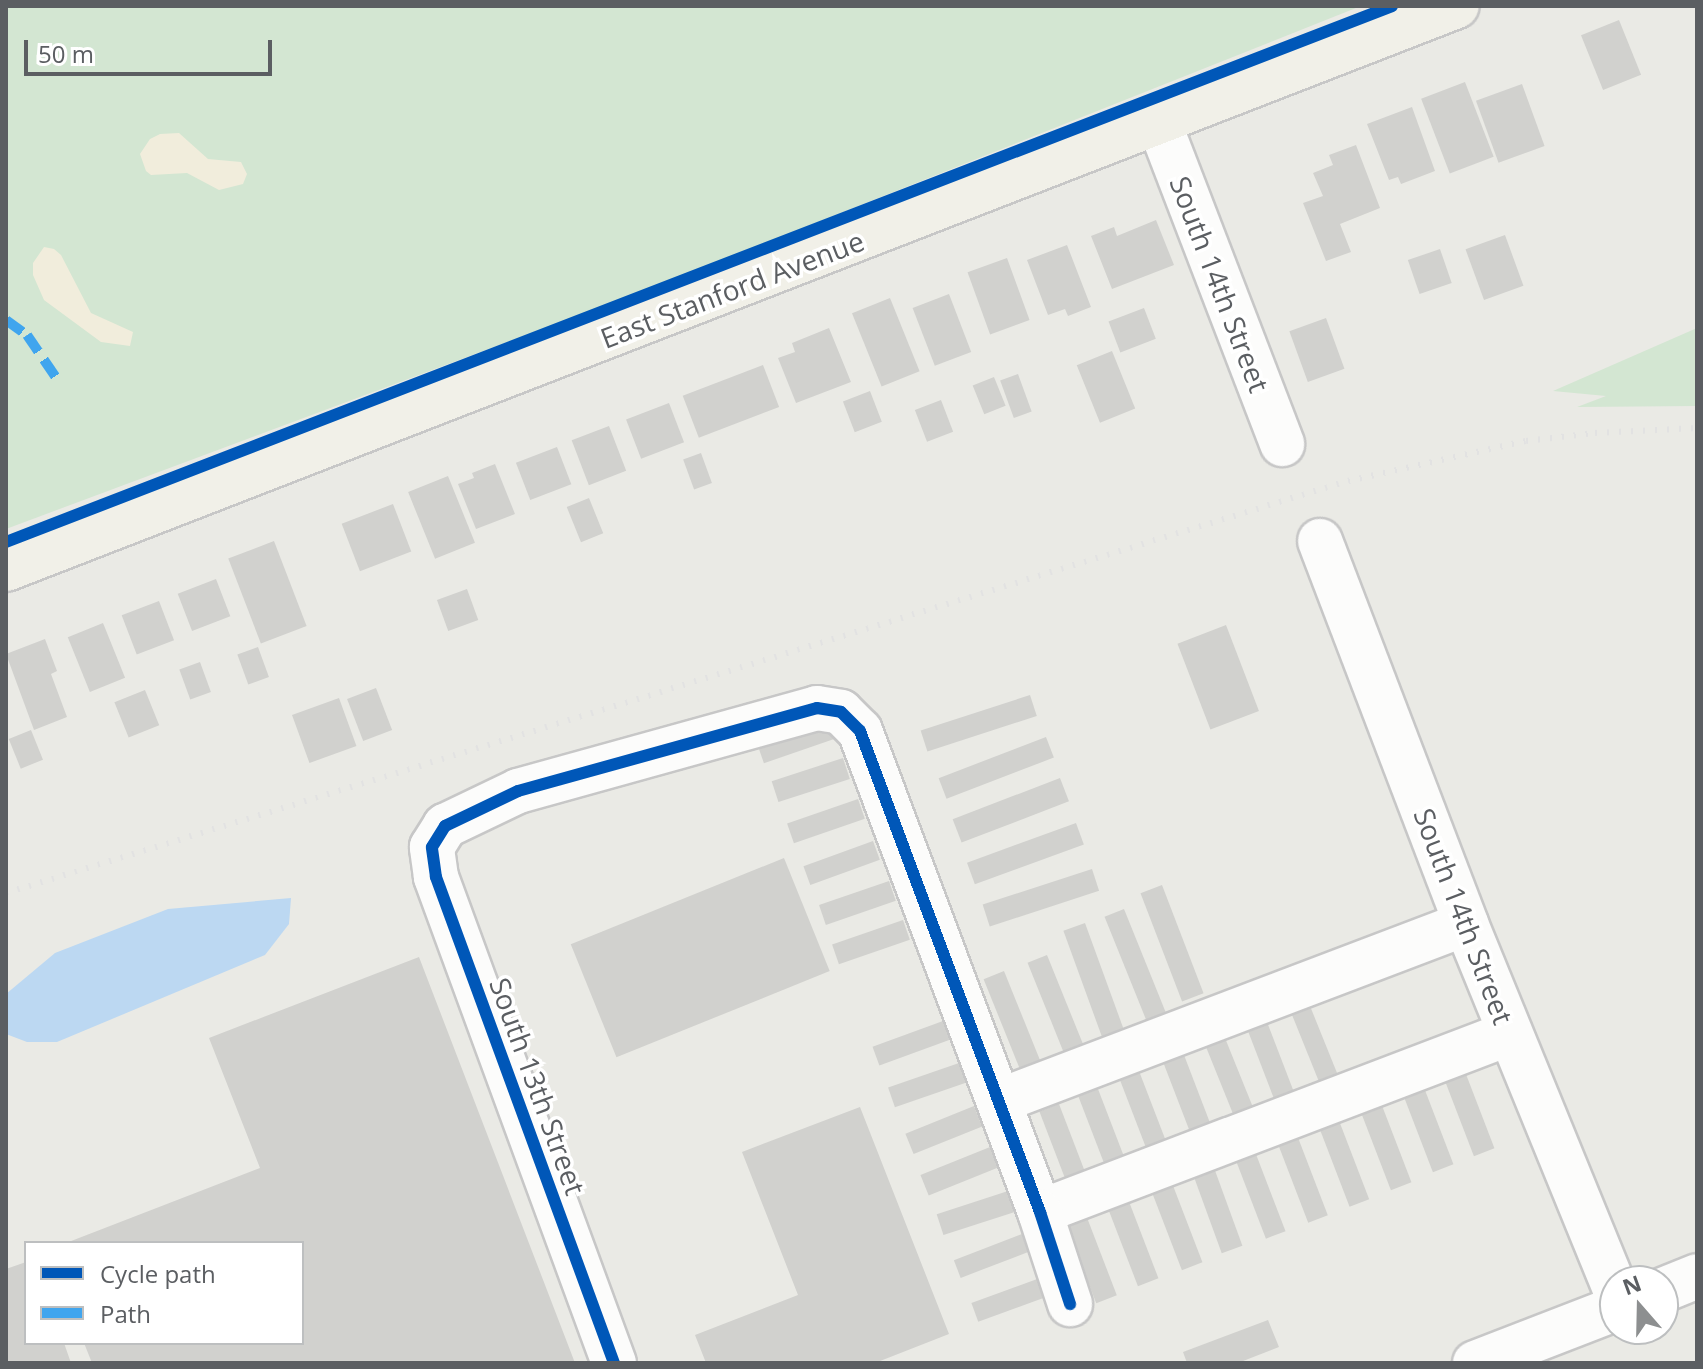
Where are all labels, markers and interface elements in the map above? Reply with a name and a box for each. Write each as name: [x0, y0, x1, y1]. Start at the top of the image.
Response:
scale bar: [28, 24, 276, 74]
text: 50 m: [38, 37, 94, 70]
street label: South 14th Street: [1163, 171, 1277, 397]
street label: East Stanford Avenue: [596, 223, 868, 355]
street label: South 14th Street: [1407, 803, 1521, 1029]
street label: South 13th Street: [483, 973, 593, 1199]
legend: [24, 1241, 304, 1345]
text: Cycle path: [100, 1257, 216, 1290]
north arrow: [1599, 1265, 1679, 1345]
text: N: [1618, 1267, 1645, 1301]
text: Path: [100, 1297, 151, 1330]

